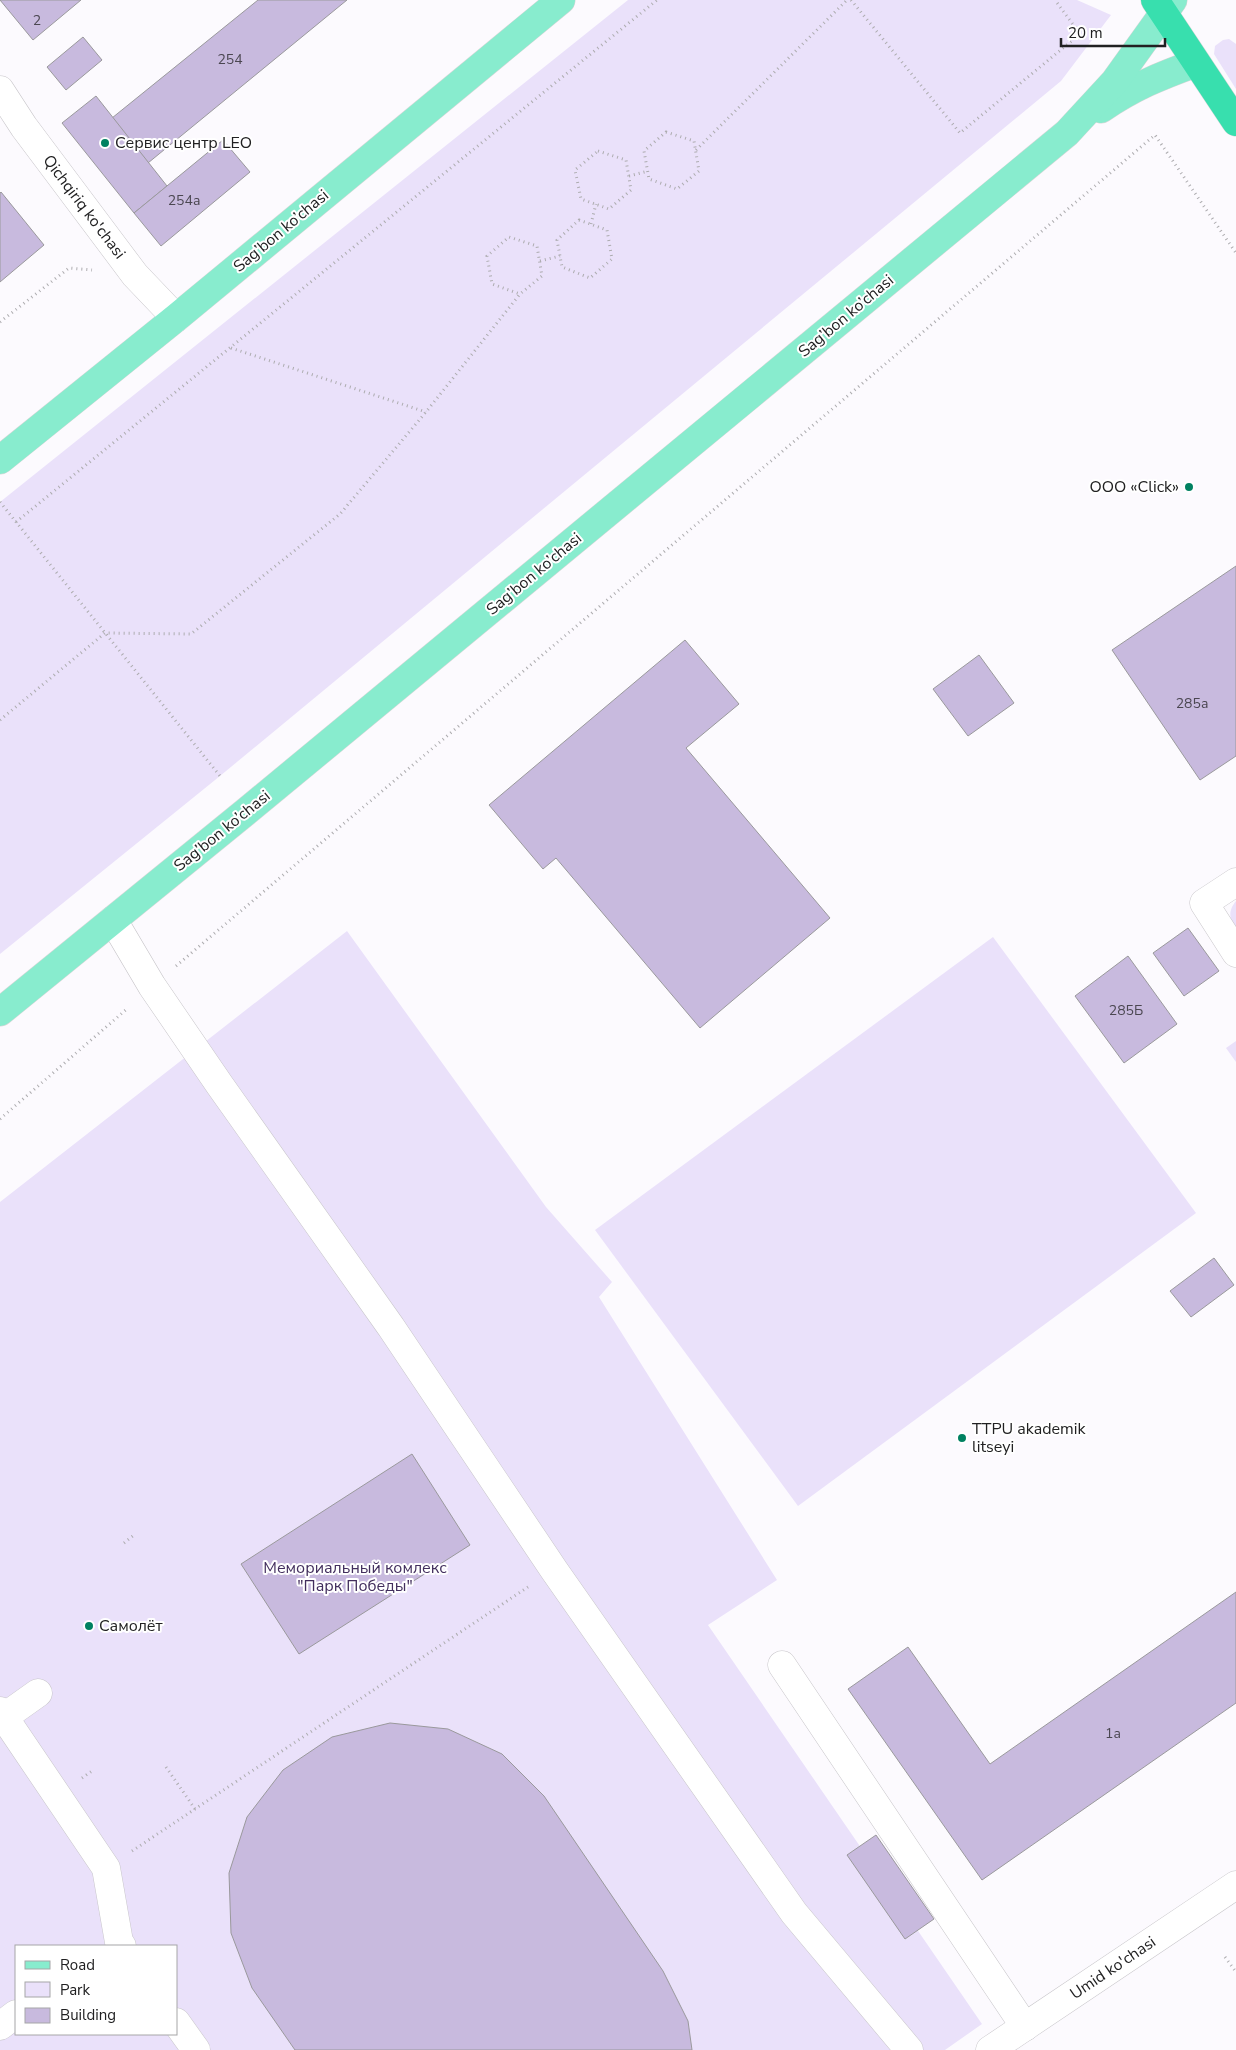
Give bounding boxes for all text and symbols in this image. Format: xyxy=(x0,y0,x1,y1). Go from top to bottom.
house number: 2 xyxy=(33,11,41,30)
scale bar xyxy=(1061,15,1165,47)
text: 20 m xyxy=(1068,23,1103,43)
house number: 254 xyxy=(217,50,243,69)
place label: Сервис центр LEO xyxy=(115,132,252,154)
marker: Сервис центр LEO xyxy=(99,137,111,149)
street label: Qichqiriq ko'chasi xyxy=(38,150,130,264)
street label: Sag’bon ko’chasi xyxy=(229,185,333,277)
house number: 254a xyxy=(168,191,200,210)
street label: Sag’bon ko’chasi xyxy=(794,270,898,362)
place label: OOO «Click» xyxy=(1089,476,1179,498)
marker: OOO «Click» xyxy=(1183,481,1195,493)
street label: Sag’bon ko’chasi xyxy=(482,528,586,620)
house number: 285a xyxy=(1176,694,1208,713)
street label: Sag’bon ko’chasi xyxy=(169,785,275,877)
house number: 285Б xyxy=(1109,1001,1143,1020)
place label: TTPU akademik litseyi xyxy=(972,1418,1086,1458)
marker: TTPU akademik litseyi xyxy=(956,1432,968,1444)
park label: Мемориальный комлекс "Парк Победы" xyxy=(263,1557,447,1597)
place label: Самолёт xyxy=(99,1615,164,1637)
marker: Самолёт xyxy=(83,1620,95,1632)
house number: 1a xyxy=(1105,1724,1121,1743)
street label: Umid ko'chasi xyxy=(1066,1931,1160,2005)
legend xyxy=(15,1945,178,2035)
text: Road xyxy=(60,1955,95,1975)
text: Park xyxy=(60,1980,90,2000)
text: Building xyxy=(60,2005,116,2025)

